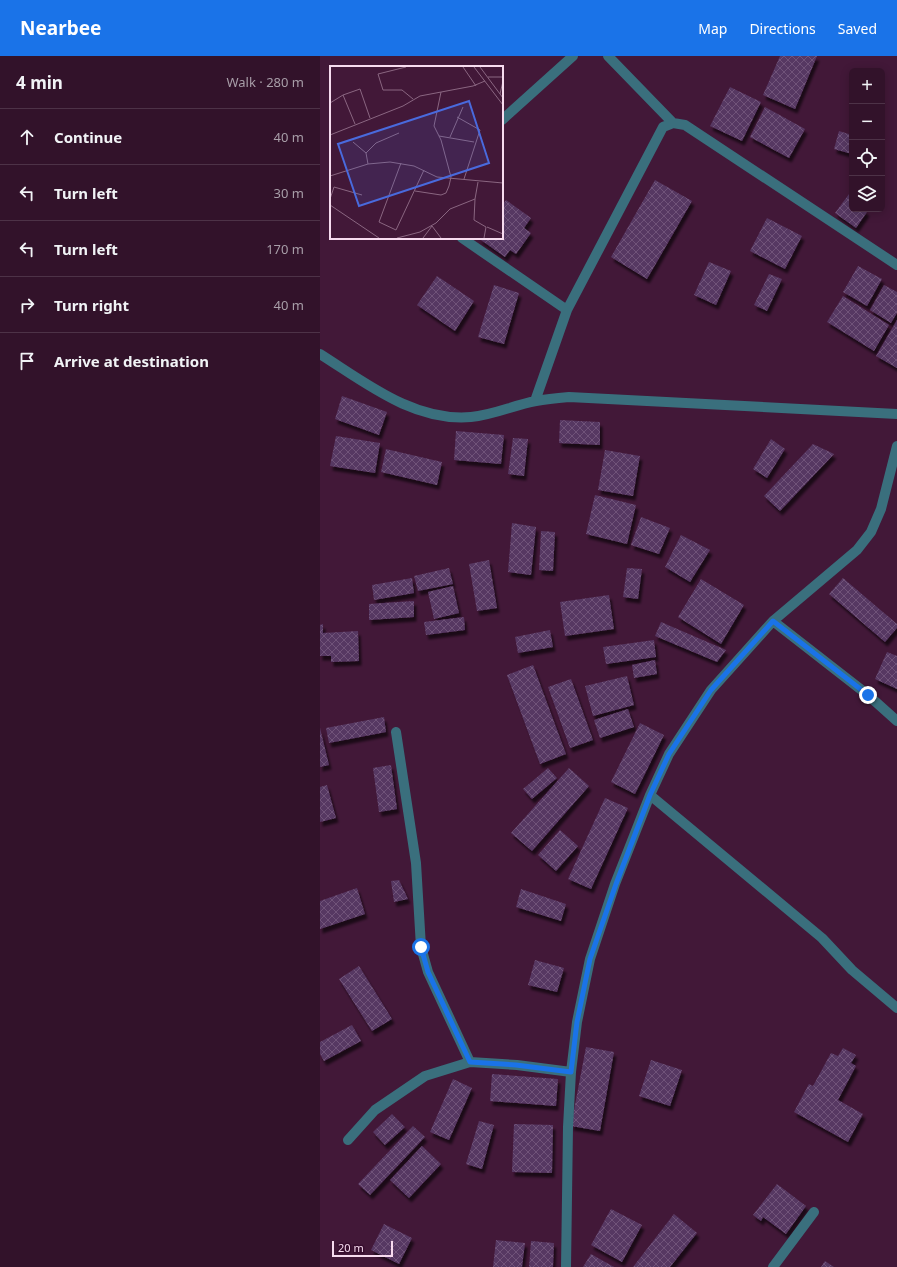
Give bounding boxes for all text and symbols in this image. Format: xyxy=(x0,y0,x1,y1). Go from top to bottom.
text: Nearbee xyxy=(20,15,101,41)
text: Map xyxy=(698,19,727,38)
text: Directions xyxy=(749,19,816,38)
text: Saved xyxy=(838,19,877,38)
inset map xyxy=(330,66,503,239)
map controls xyxy=(849,68,885,212)
button: + xyxy=(849,68,885,104)
text: 4 min xyxy=(16,71,63,94)
text: Walk · 280 m xyxy=(226,73,304,91)
button: − xyxy=(849,104,885,140)
icon: ahead xyxy=(16,126,38,148)
text: Continue xyxy=(54,127,122,147)
text: 40 m xyxy=(274,128,304,146)
button: locate xyxy=(849,140,885,176)
button: layers xyxy=(849,176,885,212)
icon: left xyxy=(16,182,38,204)
text: Turn left xyxy=(54,183,118,203)
text: 30 m xyxy=(274,184,304,202)
icon: left xyxy=(16,238,38,260)
text: Turn left xyxy=(54,239,118,259)
text: 170 m xyxy=(266,240,304,258)
icon: right xyxy=(16,294,38,316)
text: Turn right xyxy=(54,295,129,315)
text: 40 m xyxy=(274,296,304,314)
icon: arrive xyxy=(16,350,38,372)
text: Arrive at destination xyxy=(54,351,209,371)
route end xyxy=(859,686,877,704)
route start xyxy=(412,938,430,956)
scale bar xyxy=(332,1239,393,1258)
text: 20 m xyxy=(338,1240,364,1255)

